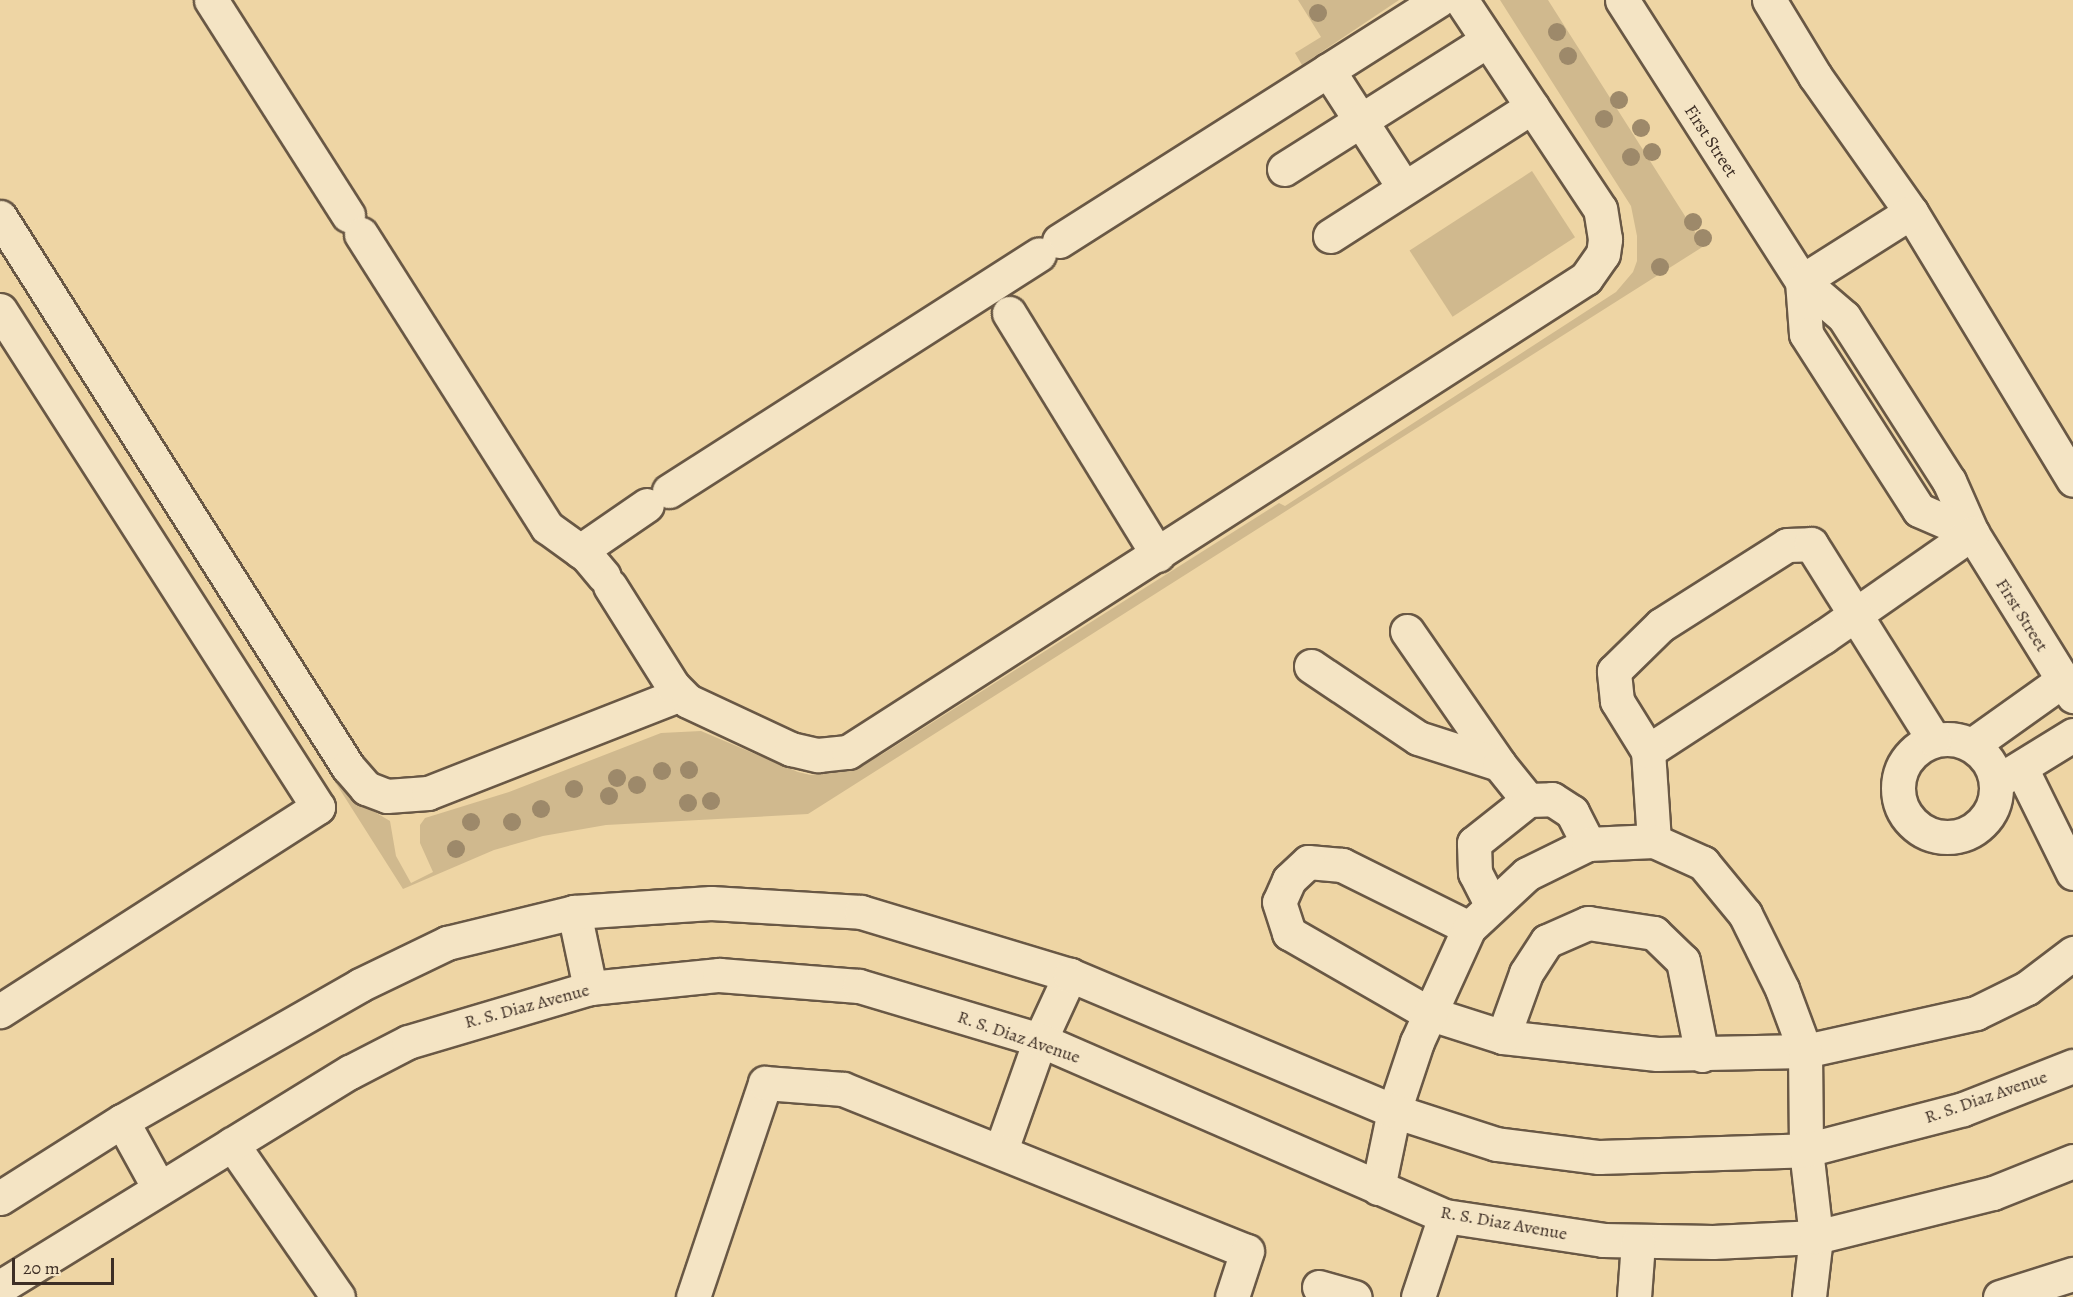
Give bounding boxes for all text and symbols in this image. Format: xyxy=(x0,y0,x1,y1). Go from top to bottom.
street label: First Street xyxy=(1680,101,1742,181)
street label: First Street xyxy=(1991,575,2053,655)
street label: R. S. Diaz Avenue xyxy=(462,979,592,1033)
street label: R. S. Diaz Avenue xyxy=(954,1006,1084,1068)
street label: R. S. Diaz Avenue xyxy=(1921,1066,2051,1128)
street label: R. S. Diaz Avenue xyxy=(1439,1201,1569,1245)
scale bar xyxy=(15,1246,117,1284)
text: 20 m xyxy=(23,1256,60,1280)

